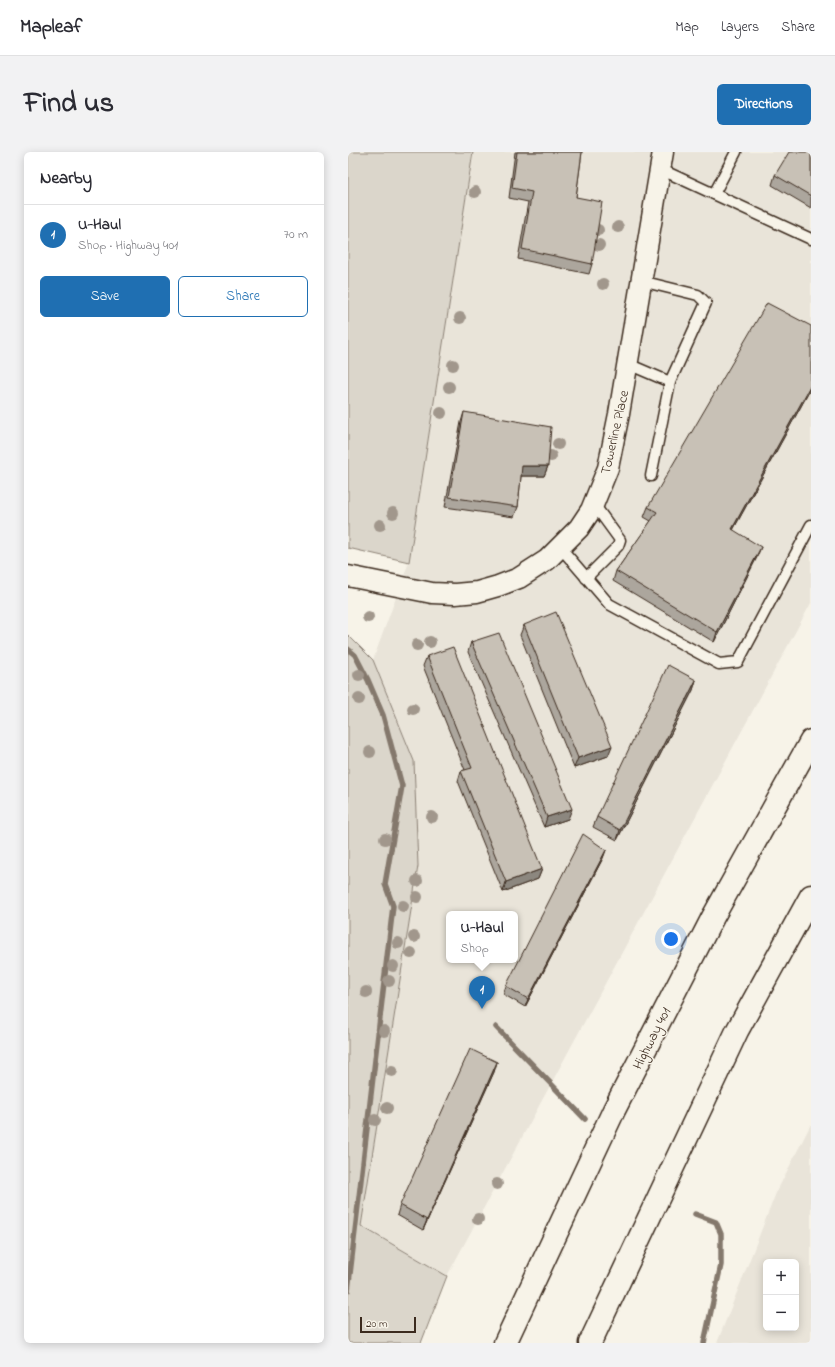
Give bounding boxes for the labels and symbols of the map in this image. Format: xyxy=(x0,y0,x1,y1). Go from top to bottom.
street label: Towerline Place xyxy=(596,387,636,476)
your location xyxy=(661,929,681,949)
pin: 1 xyxy=(469,976,495,1009)
street label: Highway 401 xyxy=(628,1003,678,1074)
scale bar xyxy=(360,1315,416,1334)

